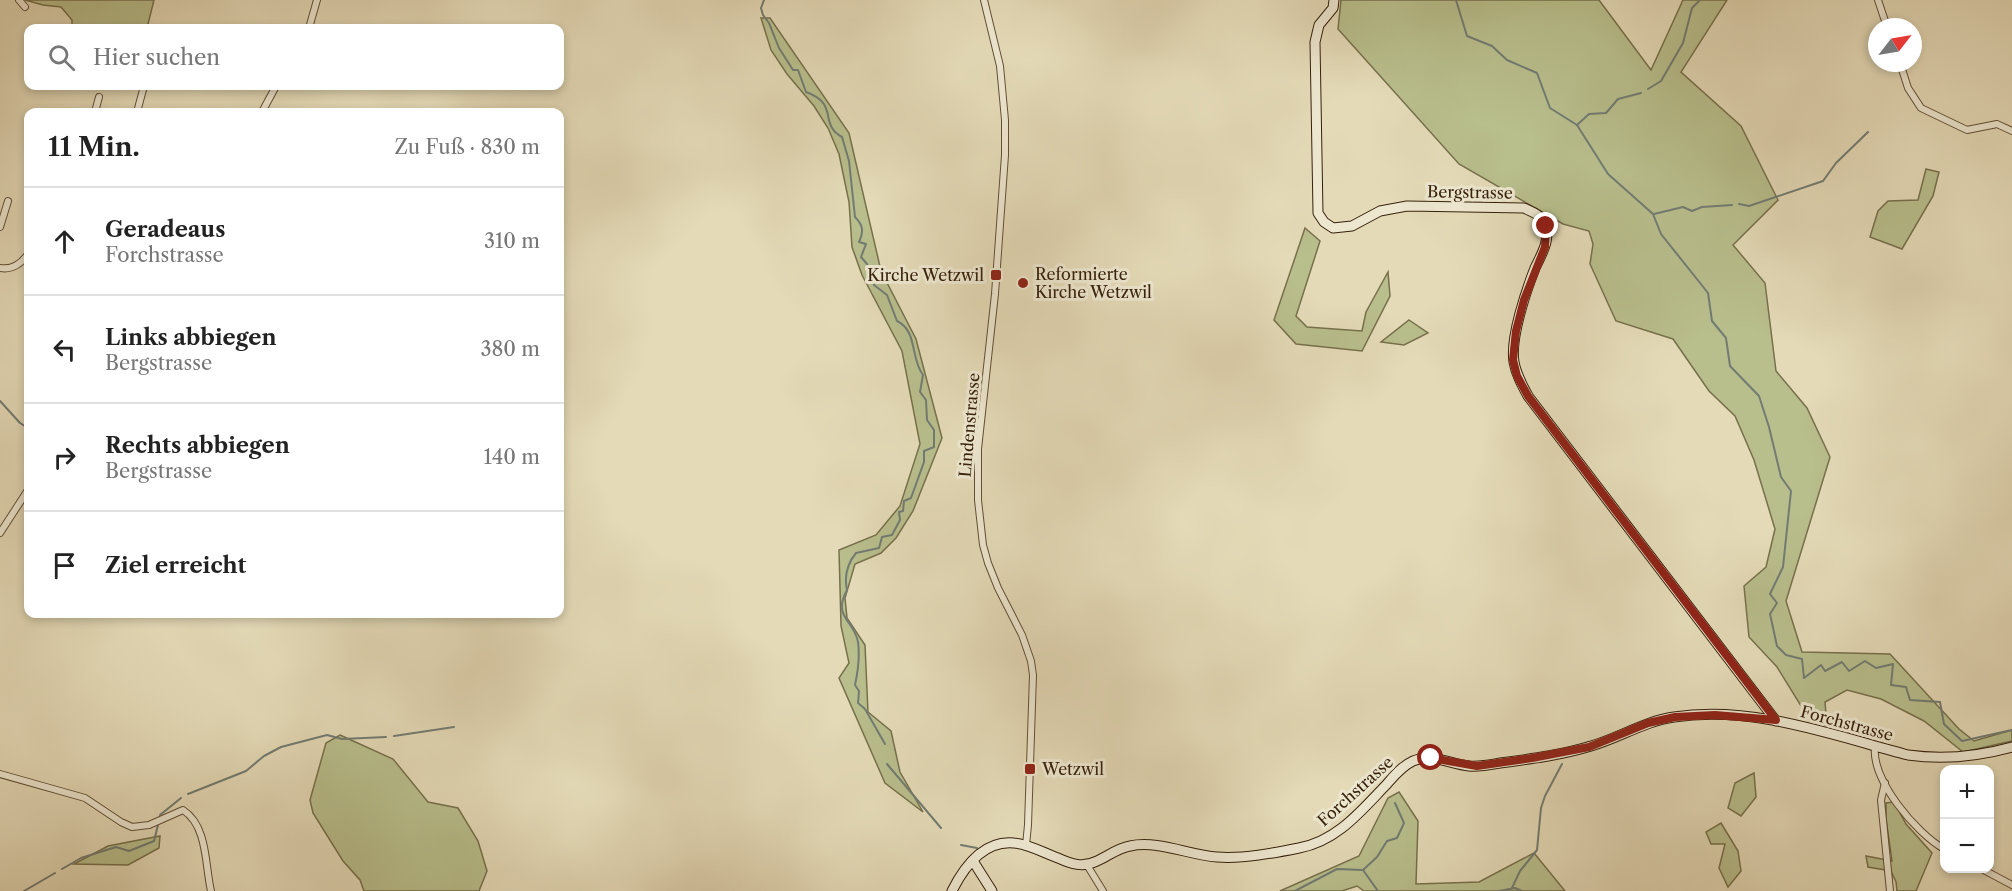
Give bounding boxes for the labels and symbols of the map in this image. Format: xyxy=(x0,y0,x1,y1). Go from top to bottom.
north arrow xyxy=(1868,18,1922,72)
street label: Bergstrasse xyxy=(1427,181,1513,203)
route end xyxy=(1532,212,1558,238)
place label: Reformierte Kirche Wetzwil xyxy=(1035,264,1152,302)
place label: Kirche Wetzwil xyxy=(867,265,984,285)
marker: Kirche Wetzwil xyxy=(989,268,1003,282)
marker: Reformierte Kirche Wetzwil xyxy=(1016,276,1030,290)
street label: Lindenstrasse xyxy=(954,372,984,478)
street label: Forchstrasse xyxy=(1799,701,1896,745)
route start xyxy=(1417,744,1443,770)
street label: Forchstrasse xyxy=(1313,752,1397,830)
place label: Wetzwil xyxy=(1041,759,1104,779)
marker: Wetzwil xyxy=(1023,762,1037,776)

